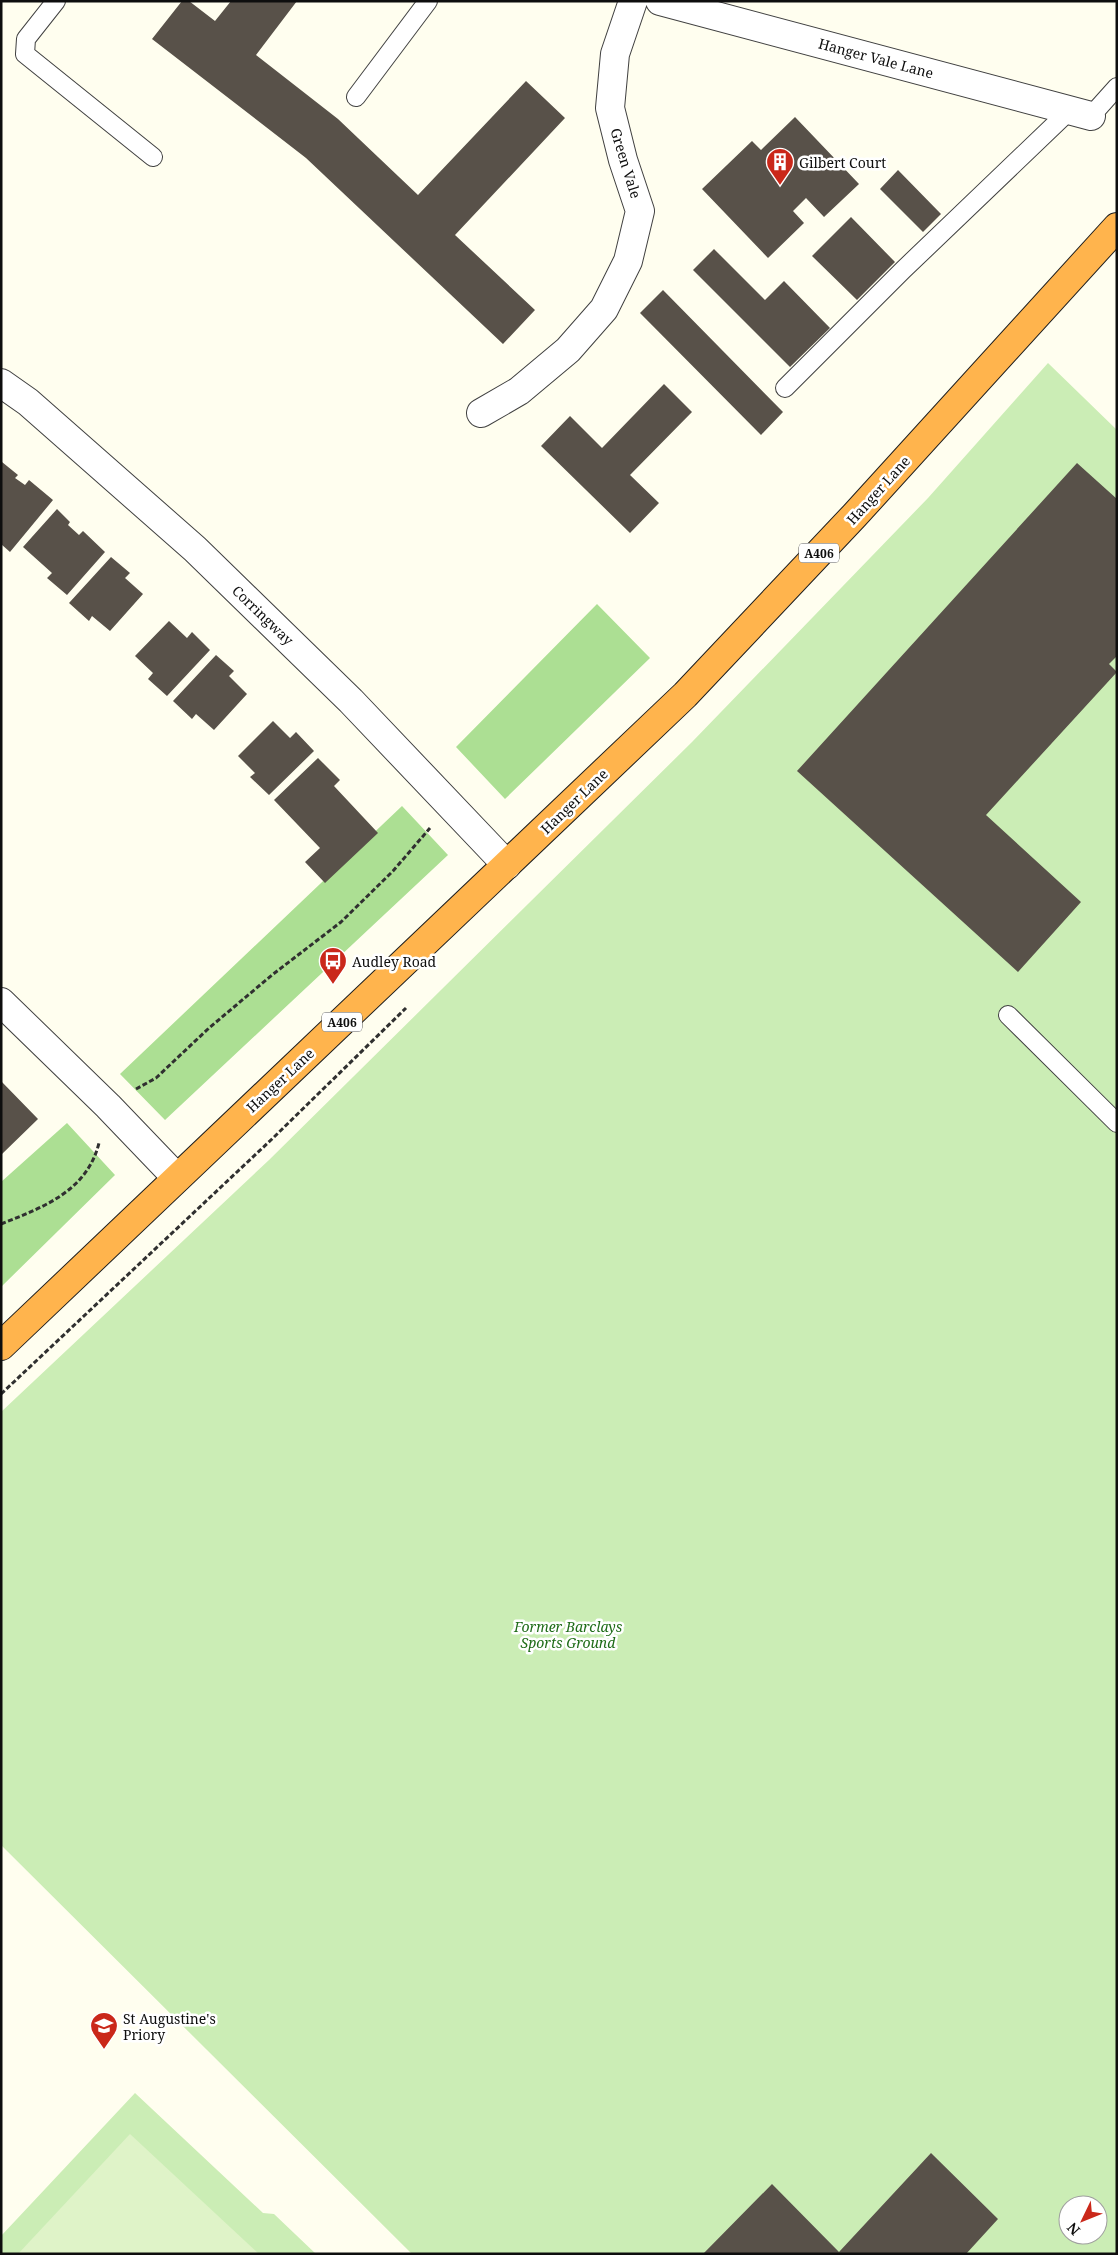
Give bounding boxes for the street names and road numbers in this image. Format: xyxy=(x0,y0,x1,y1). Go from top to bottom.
street label: Hanger Vale Lane xyxy=(816,34,936,82)
street label: Green Vale xyxy=(606,126,646,200)
street label: Hanger Lane xyxy=(842,452,914,528)
road number: A406 xyxy=(799,544,839,562)
street label: Corringway xyxy=(228,581,298,649)
street label: Hanger Lane xyxy=(536,764,612,838)
road number: A406 xyxy=(322,1012,362,1032)
street label: Hanger Lane xyxy=(242,1044,318,1116)

